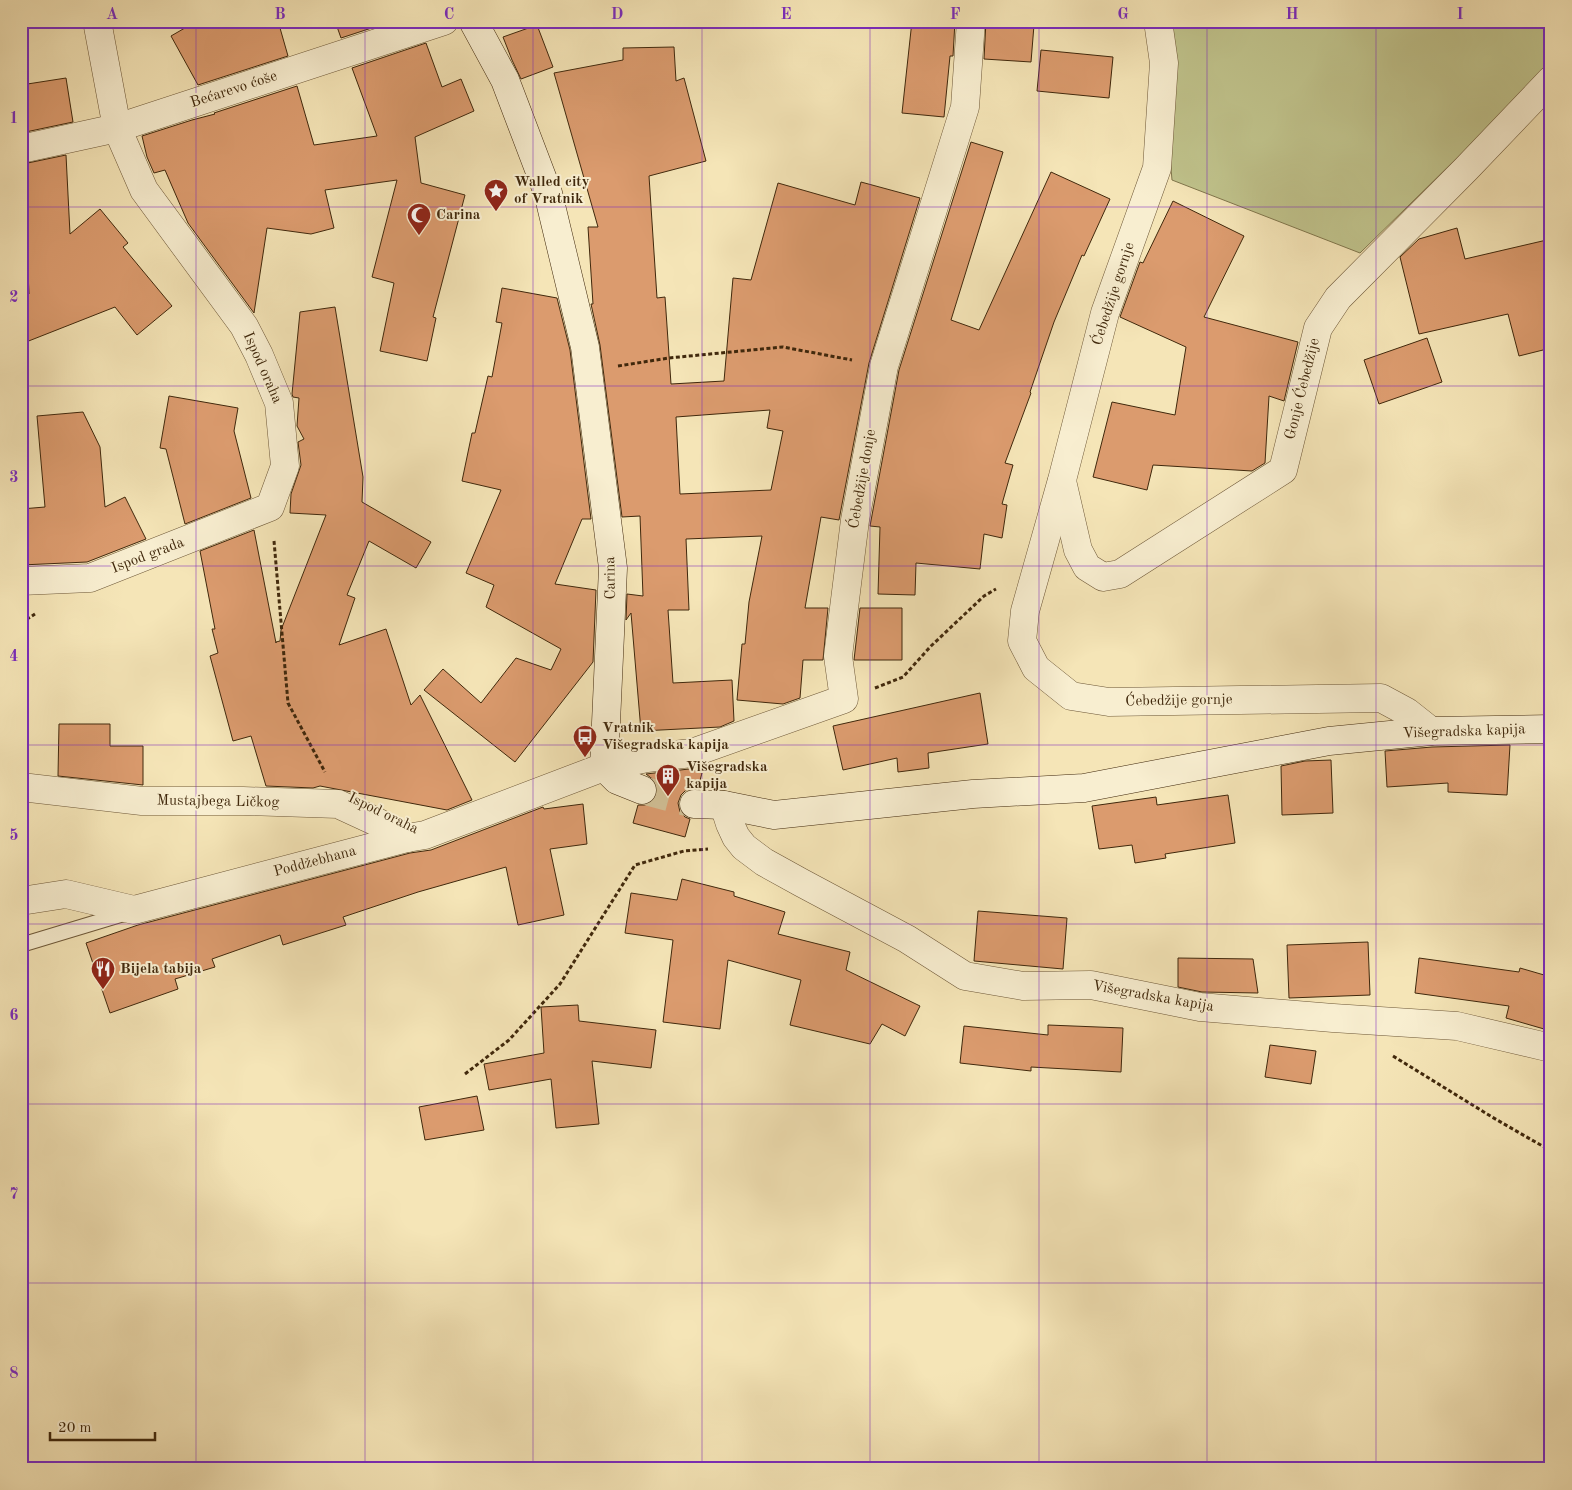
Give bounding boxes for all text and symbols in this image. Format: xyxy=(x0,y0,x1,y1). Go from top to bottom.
text: A xyxy=(106,7,118,23)
text: B xyxy=(274,7,286,23)
text: C xyxy=(444,7,454,23)
text: D xyxy=(611,7,623,23)
text: E xyxy=(780,7,792,23)
text: F xyxy=(950,7,961,23)
text: G xyxy=(1117,7,1129,23)
text: H xyxy=(1285,7,1299,23)
text: I xyxy=(1456,7,1464,23)
street label: Bećarevo ćoše xyxy=(189,69,279,111)
text: 1 xyxy=(9,111,19,127)
place label: Walled city of Vratnik xyxy=(514,175,590,207)
place icon: Walled city of Vratnik xyxy=(483,178,509,212)
mosque icon: Carina xyxy=(406,202,432,236)
place label: Carina xyxy=(436,208,481,223)
street label: Ćebedžije gornje xyxy=(1086,239,1138,347)
text: 2 xyxy=(9,290,19,306)
street label: Ispod oraha xyxy=(240,330,285,406)
street label: Gonje Ćebedžije xyxy=(1279,336,1323,441)
street label: Ćebedžije donje xyxy=(843,427,879,530)
text: 3 xyxy=(9,470,19,486)
street label: Ispod grada xyxy=(110,535,187,577)
street label: Carina xyxy=(603,556,619,600)
text: 4 xyxy=(9,649,19,665)
street label: Ćebedžije gornje xyxy=(1125,689,1233,709)
place label: Vratnik Višegradska kapija xyxy=(602,721,729,753)
street label: Višegradska kapija xyxy=(1402,722,1526,742)
bus stop icon: Vratnik Višegradska kapija xyxy=(572,724,598,758)
place label: Višegradska kapija xyxy=(686,760,768,792)
building icon: Višegradska kapija xyxy=(655,763,681,797)
street label: Ispod oraha xyxy=(345,791,421,838)
street label: Mustajbega Ličkog xyxy=(156,793,280,811)
text: 5 xyxy=(9,828,19,844)
street label: Poddžebhana xyxy=(272,844,358,880)
restaurant icon: Bijela tabija xyxy=(90,956,116,990)
place label: Bijela tabija xyxy=(120,962,202,977)
street label: Višegradska kapija xyxy=(1091,979,1215,1015)
text: 6 xyxy=(9,1008,19,1024)
text: 7 xyxy=(9,1187,19,1203)
text: 8 xyxy=(9,1366,19,1382)
scale bar xyxy=(50,1410,155,1442)
text: 20 m xyxy=(58,1421,92,1436)

